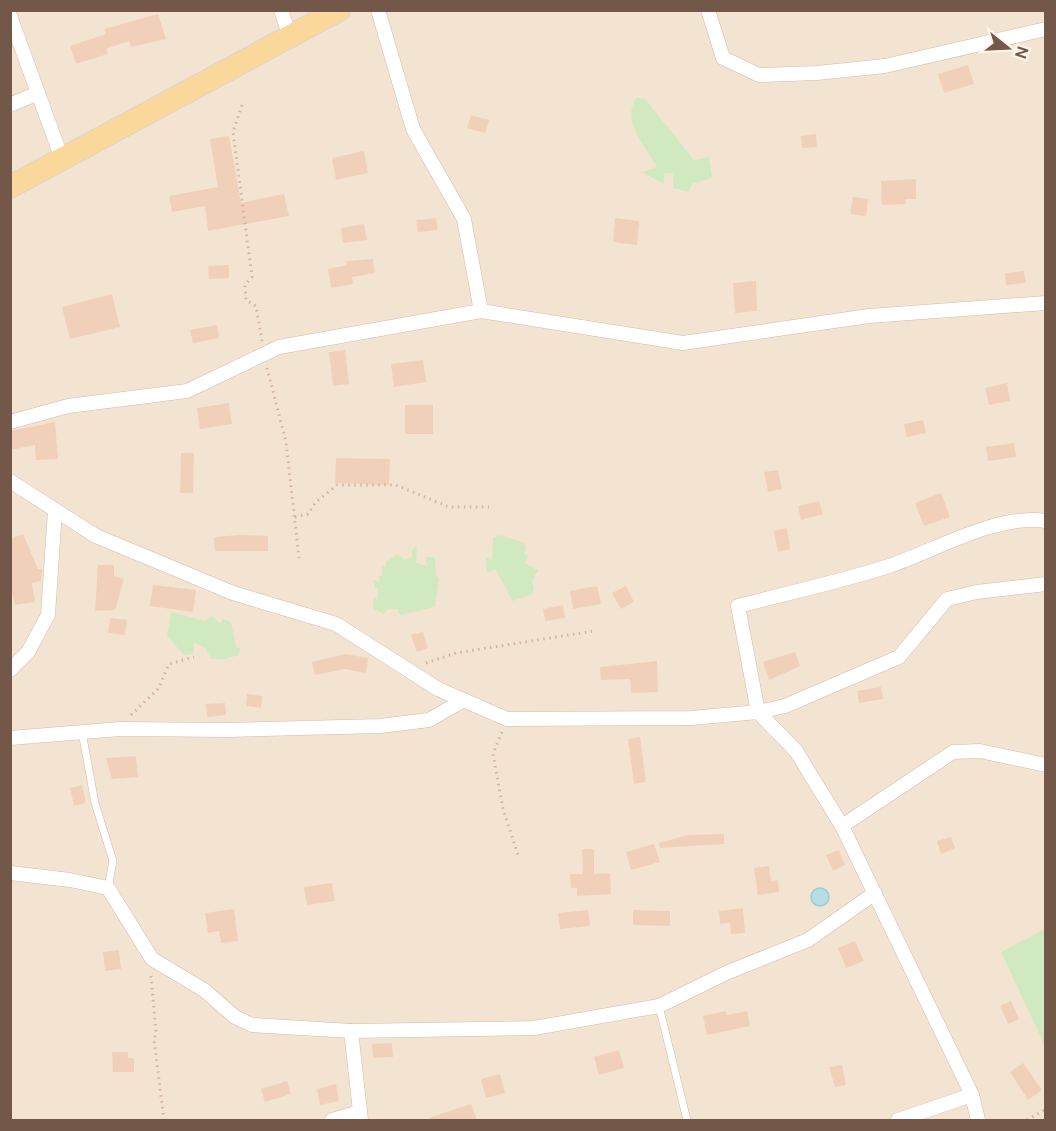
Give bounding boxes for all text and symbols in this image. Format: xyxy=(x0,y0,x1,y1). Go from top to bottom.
north arrow xyxy=(978,18,1038,78)
text: N xyxy=(1010,44,1034,61)

